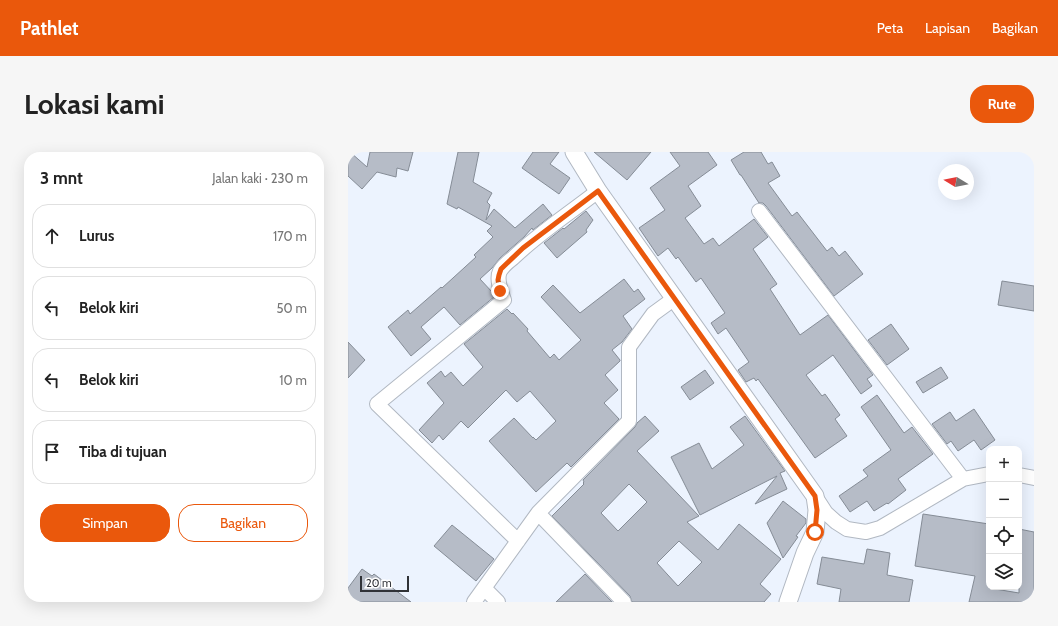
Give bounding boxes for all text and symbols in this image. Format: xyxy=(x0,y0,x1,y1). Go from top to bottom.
text: Pathlet xyxy=(20,17,79,40)
text: Peta xyxy=(877,19,903,37)
text: Lapisan xyxy=(925,19,970,37)
text: Bagikan xyxy=(992,19,1038,37)
button: Rute xyxy=(970,85,1034,123)
text: Lokasi kami xyxy=(24,87,164,121)
north arrow xyxy=(938,164,974,200)
text: 3 mnt xyxy=(40,168,83,188)
text: Jalan kaki · 230 m xyxy=(212,170,308,186)
icon: ahead xyxy=(41,225,63,247)
text: Lurus xyxy=(79,227,114,245)
text: 170 m xyxy=(273,228,307,244)
route end xyxy=(491,282,509,300)
icon: left xyxy=(41,297,63,319)
text: Belok kiri xyxy=(79,299,139,317)
text: 50 m xyxy=(277,300,307,316)
icon: left xyxy=(41,369,63,391)
text: Belok kiri xyxy=(79,371,139,389)
text: 10 m xyxy=(279,372,307,388)
icon: arrive xyxy=(41,441,63,463)
text: Tiba di tujuan xyxy=(79,443,167,461)
map controls xyxy=(986,446,1022,590)
button: + xyxy=(986,446,1022,482)
button: − xyxy=(986,482,1022,518)
button: Simpan xyxy=(40,504,170,542)
button: Bagikan xyxy=(178,504,308,542)
button: locate xyxy=(986,518,1022,554)
route start xyxy=(806,523,824,541)
button: layers xyxy=(986,554,1022,590)
scale bar xyxy=(360,574,409,593)
text: 20 m xyxy=(366,576,392,590)

